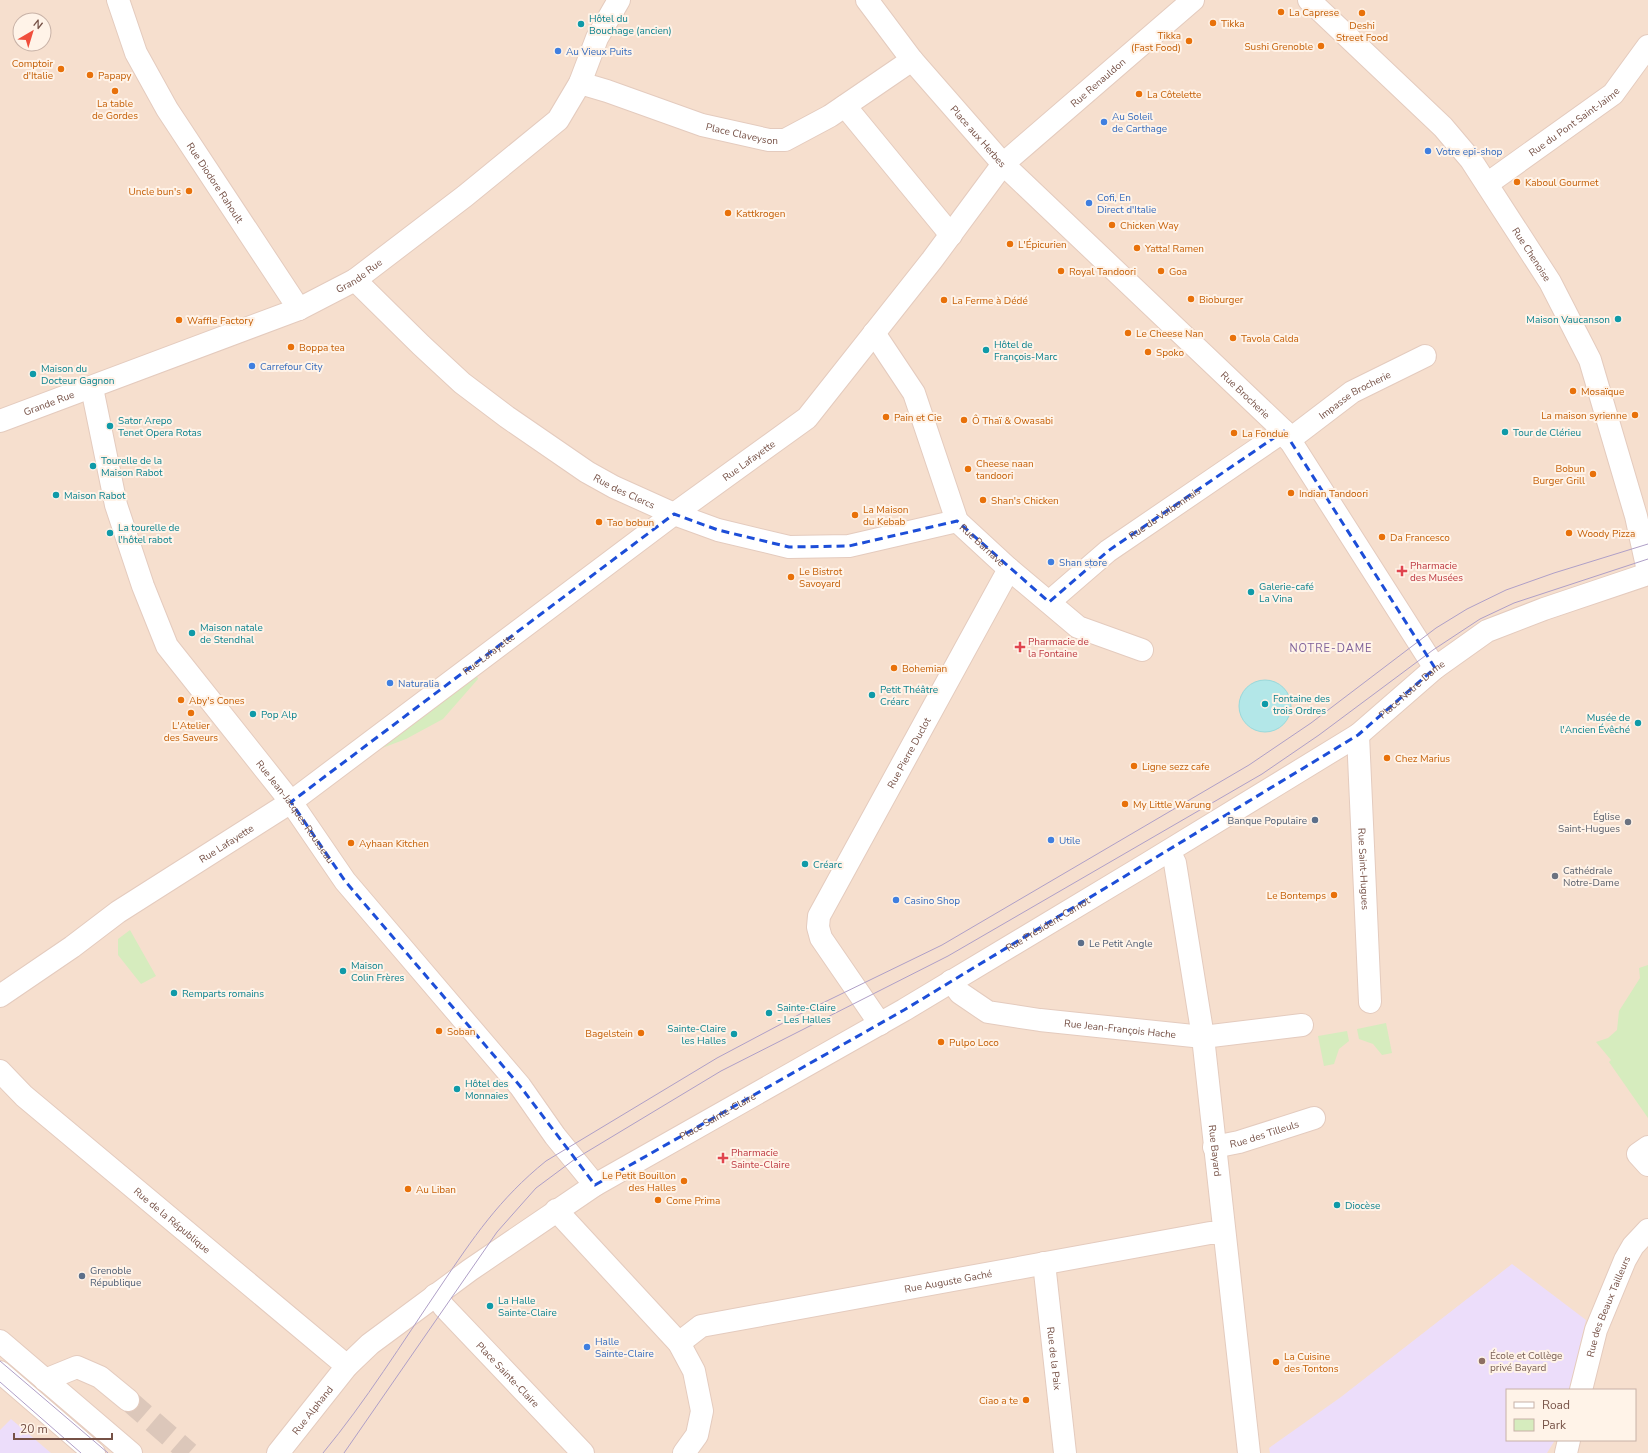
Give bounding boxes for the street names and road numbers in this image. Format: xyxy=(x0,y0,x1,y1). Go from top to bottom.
street label: Rue Renauldon xyxy=(1068,55,1129,111)
street label: Rue du Pont Saint-Jaime xyxy=(1526,85,1623,160)
street label: Place aux Herbes xyxy=(947,103,1009,171)
street label: Place Claveyson xyxy=(704,120,778,148)
street label: Rue Diodore Rahoult xyxy=(183,140,247,226)
street label: Rue Chenoise xyxy=(1508,225,1554,284)
street label: Grande Rue xyxy=(334,256,385,297)
street label: Impasse Brocherie xyxy=(1316,368,1393,423)
street label: Rue Brocherie xyxy=(1217,369,1273,422)
street label: Grande Rue xyxy=(22,388,76,420)
street label: Rue Lafayette xyxy=(720,437,778,485)
street label: Rue des Clercs xyxy=(591,471,657,513)
street label: Rue du Valbonnais xyxy=(1126,484,1204,543)
street label: Rue Barnave xyxy=(956,521,1008,570)
street label: Rue Lafayette xyxy=(460,630,518,679)
street label: Place Notre-Dame xyxy=(1376,657,1448,722)
street label: Rue Pierre Duclot xyxy=(884,715,935,791)
street label: Rue Jean-Jacques Rousseau xyxy=(252,757,337,866)
street label: Rue Lafayette xyxy=(197,822,257,867)
street label: Rue Saint-Hugues xyxy=(1354,828,1372,911)
street label: Rue Président Carnot xyxy=(1003,894,1093,955)
street label: Rue Jean-François Hache xyxy=(1063,1017,1177,1042)
street label: Place Sainte-Claire xyxy=(677,1089,759,1144)
street label: Rue des Tilleuls xyxy=(1229,1117,1301,1152)
street label: Rue Bayard xyxy=(1205,1124,1224,1178)
street label: Rue de la République xyxy=(130,1185,213,1257)
street label: Rue des Beaux Tailleurs xyxy=(1583,1253,1634,1359)
street label: Rue Auguste Gaché xyxy=(903,1267,993,1297)
street label: Rue de la Paix xyxy=(1043,1326,1064,1392)
street label: Place Sainte-Claire xyxy=(473,1339,542,1411)
street label: Rue Alphand xyxy=(289,1383,337,1438)

